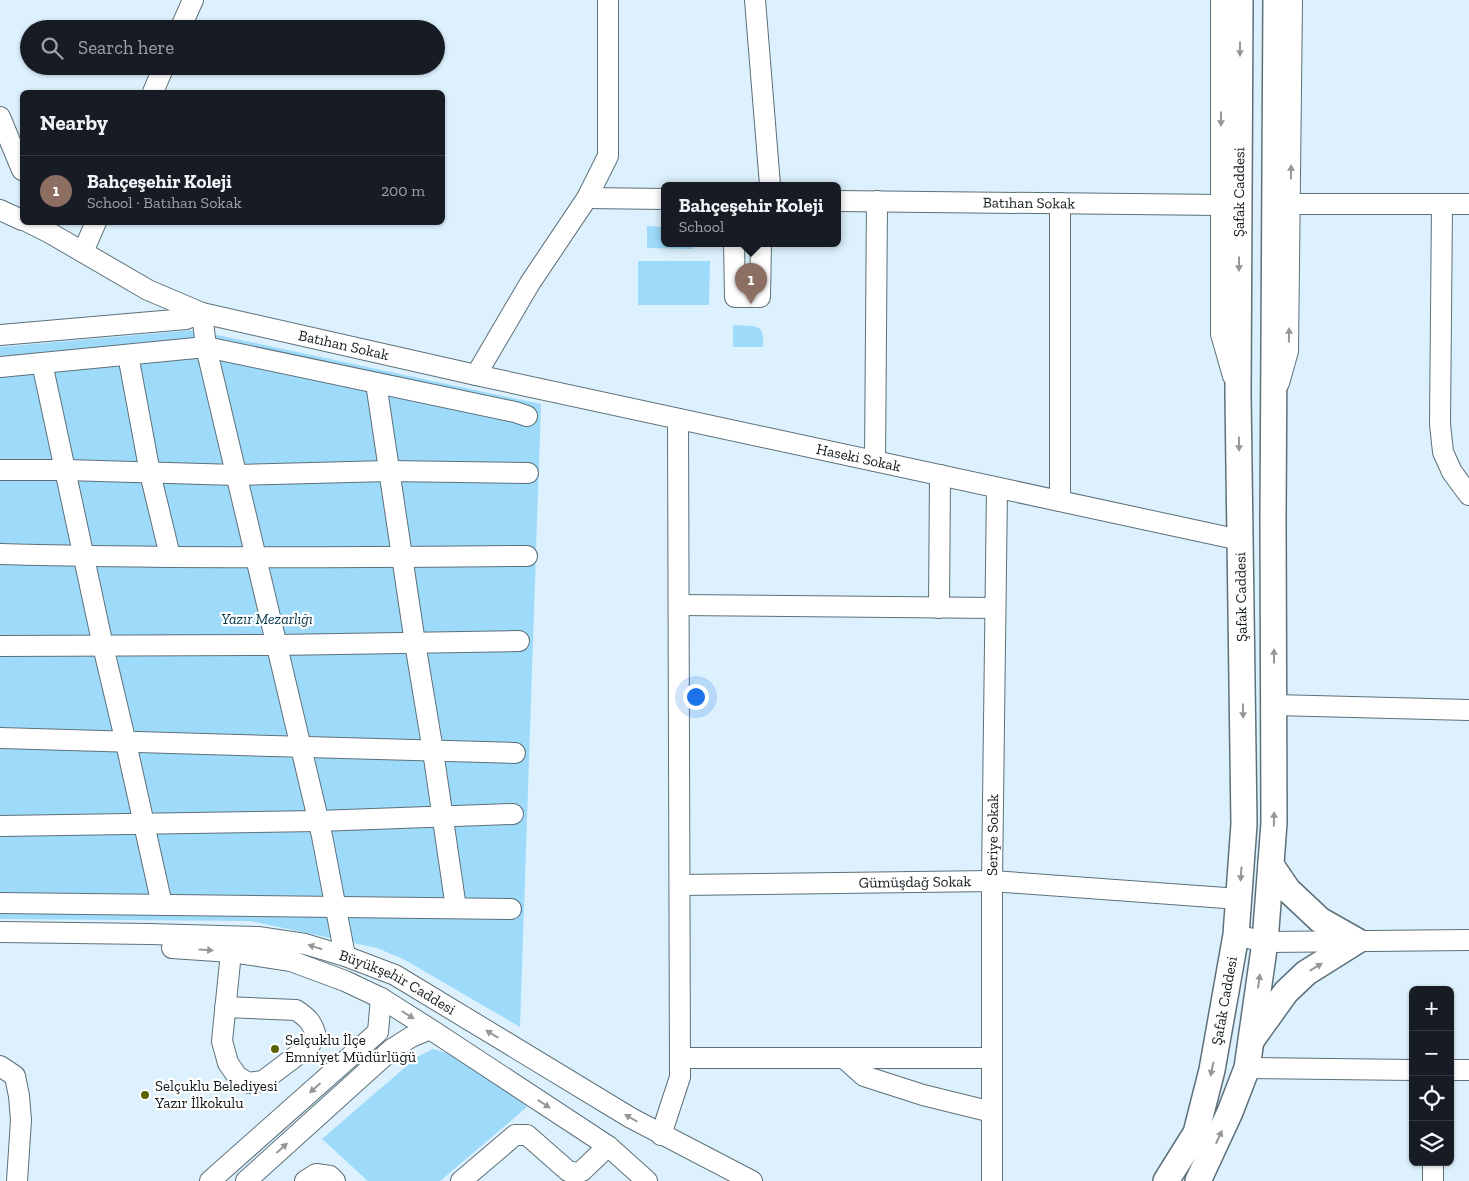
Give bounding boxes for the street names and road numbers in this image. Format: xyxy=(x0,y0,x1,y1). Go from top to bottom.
street label: Şafak Caddesi xyxy=(1230,147,1248,237)
street label: Batıhan Sokak xyxy=(983,194,1075,212)
street label: Batıhan Sokak xyxy=(297,326,391,364)
street label: Haseki Sokak xyxy=(815,440,903,476)
street label: Şafak Caddesi xyxy=(1231,552,1251,642)
street label: Seriye Sokak xyxy=(983,794,1002,876)
street label: Gümüşdağ Sokak xyxy=(859,872,972,892)
street label: Büyükşehir Caddesi xyxy=(337,946,459,1019)
street label: Şafak Caddesi xyxy=(1208,955,1241,1046)

